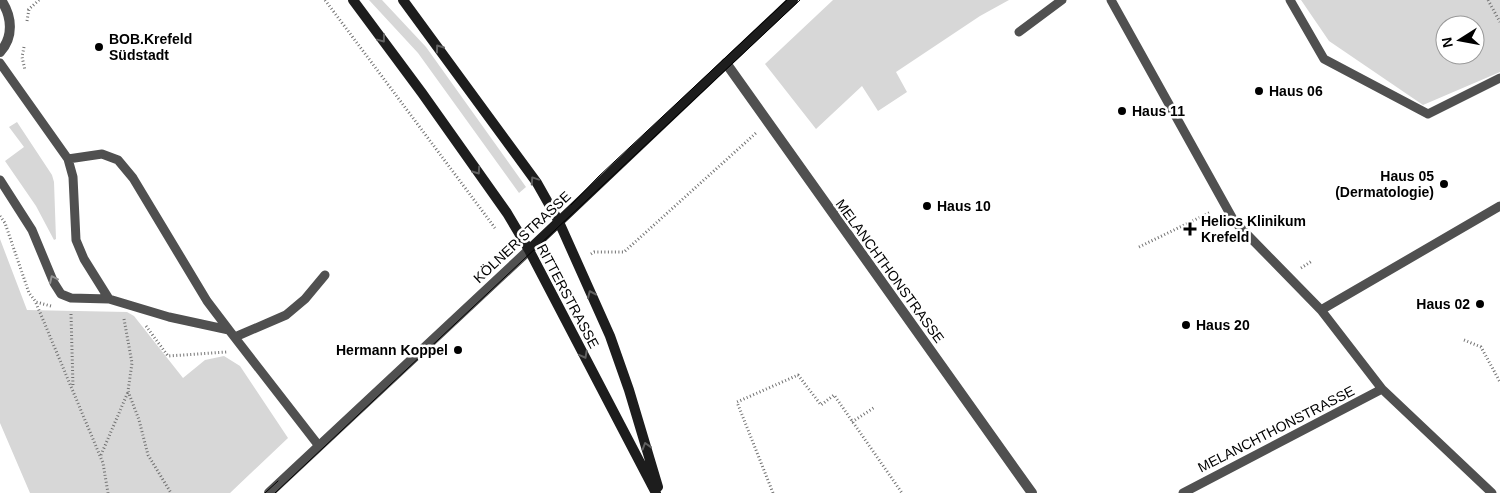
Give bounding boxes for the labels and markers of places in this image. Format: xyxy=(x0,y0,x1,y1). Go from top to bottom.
place label: BOB.Krefeld Südstadt xyxy=(109,31,192,63)
marker: BOB.Krefeld Südstadt xyxy=(93,41,105,53)
place label: Haus 06 xyxy=(1269,83,1323,99)
marker: Haus 06 xyxy=(1253,85,1265,97)
place label: Haus 11 xyxy=(1132,103,1185,119)
marker: Haus 11 xyxy=(1116,105,1128,117)
place label: Haus 05 (Dermatologie) xyxy=(1335,168,1434,200)
marker: Haus 05 (Dermatologie) xyxy=(1438,178,1450,190)
place label: Haus 10 xyxy=(937,198,991,214)
marker: Haus 10 xyxy=(921,200,933,212)
place label: Helios Klinikum Krefeld xyxy=(1201,213,1306,245)
marker: Helios Klinikum Krefeld xyxy=(1183,222,1197,236)
place label: Haus 02 xyxy=(1416,296,1470,312)
marker: Haus 02 xyxy=(1474,298,1486,310)
place label: Haus 20 xyxy=(1196,317,1250,333)
marker: Haus 20 xyxy=(1180,319,1192,331)
place label: Hermann Koppel xyxy=(336,342,448,358)
marker: Hermann Koppel xyxy=(452,344,464,356)

